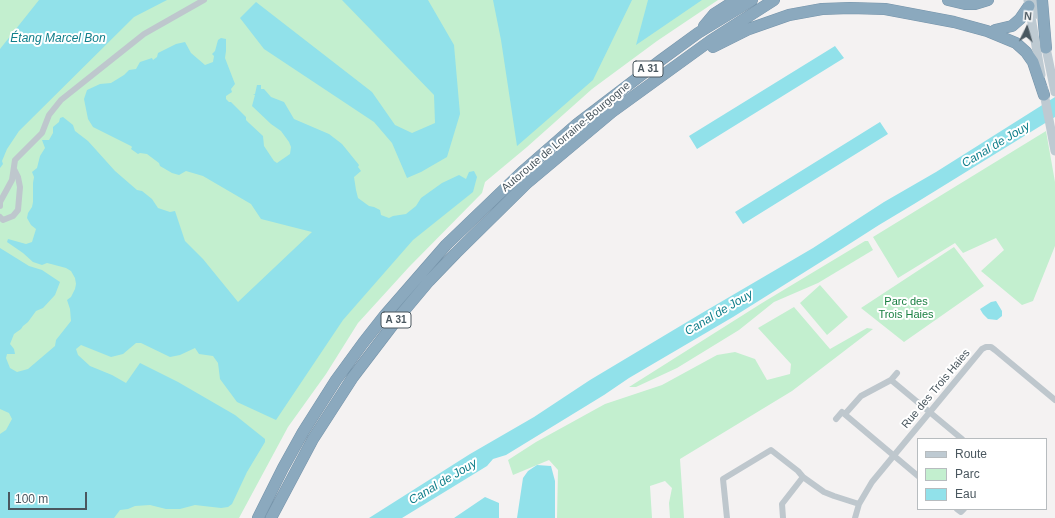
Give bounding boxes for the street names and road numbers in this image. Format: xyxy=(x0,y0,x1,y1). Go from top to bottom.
road number: A 31 xyxy=(633,61,663,77)
street label: Autoroute de Lorraine-Bourgogne xyxy=(499,79,633,195)
road number: A 31 xyxy=(381,312,411,328)
street label: Rue des Trois Haies xyxy=(899,347,973,431)

